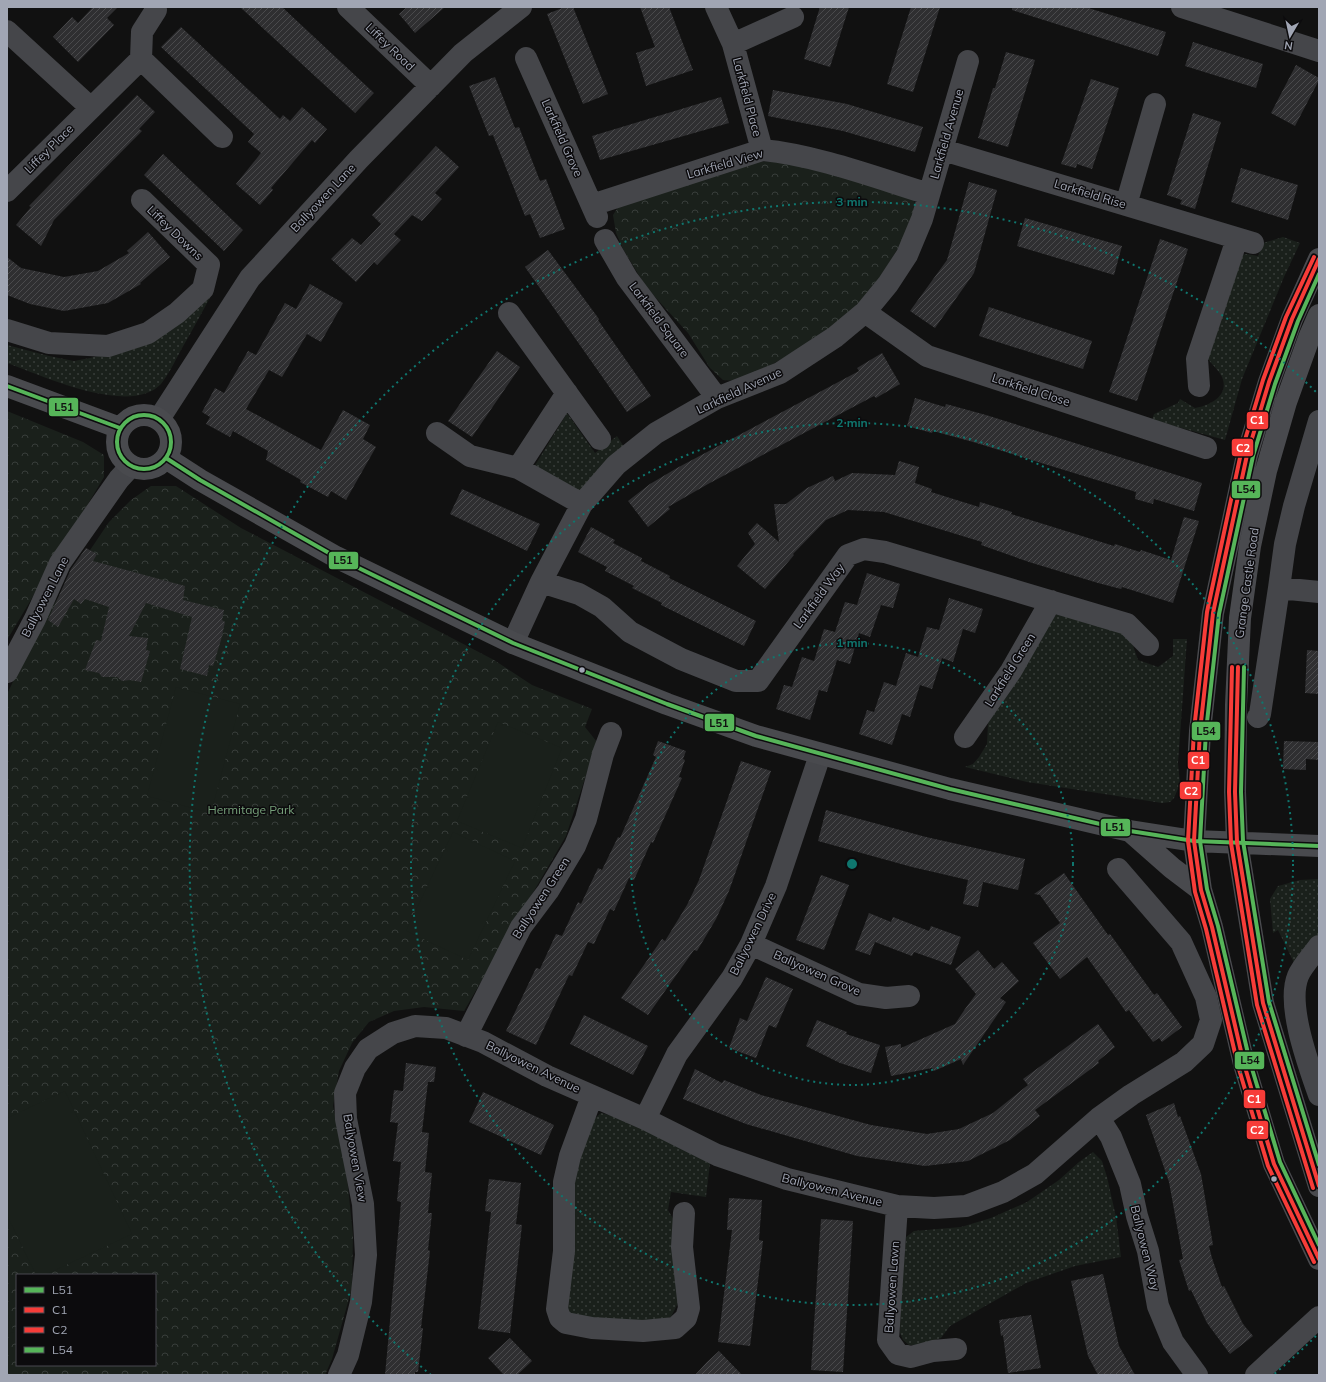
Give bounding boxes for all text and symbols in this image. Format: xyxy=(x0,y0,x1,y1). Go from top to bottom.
north arrow xyxy=(1270,16,1310,56)
street label: Liffey Road xyxy=(363,20,418,74)
text: N xyxy=(1283,38,1294,53)
street label: Larkfield Place xyxy=(730,56,765,138)
street label: Larkfield Avenue xyxy=(927,87,967,180)
street label: Larkfield Grove xyxy=(539,97,586,179)
street label: Liffey Place xyxy=(21,121,76,176)
street label: Larkfield View xyxy=(685,145,765,182)
street label: Ballyowen Lane xyxy=(287,160,358,235)
street label: Larkfield Rise xyxy=(1052,175,1128,212)
text: 3 min xyxy=(836,194,868,209)
street label: Liffey Downs xyxy=(144,202,207,263)
street label: Larkfield Square xyxy=(626,279,693,360)
street label: Larkfield Avenue xyxy=(694,364,784,417)
street label: Larkfield Close xyxy=(990,370,1072,409)
line badge: L51 xyxy=(48,397,79,417)
text: L51 xyxy=(54,400,74,414)
line badge: C1 xyxy=(1246,411,1269,430)
text: C1 xyxy=(1250,413,1264,427)
text: 2 min xyxy=(836,415,868,430)
line badge: C2 xyxy=(1231,438,1254,457)
text: C2 xyxy=(1236,441,1250,455)
line badge: L54 xyxy=(1231,480,1261,499)
text: L54 xyxy=(1236,482,1256,496)
street label: Grange Castle Road xyxy=(1231,527,1262,639)
line badge: L51 xyxy=(328,551,359,570)
text: L51 xyxy=(333,553,353,567)
street label: Ballyowen Lane xyxy=(18,554,71,640)
street label: Larkfield Way xyxy=(790,560,848,631)
street label: Larkfield Green xyxy=(981,630,1038,709)
text: 1 min xyxy=(836,635,868,650)
unlabelled marker xyxy=(577,665,587,675)
line badge: L51 xyxy=(704,713,735,732)
text: L51 xyxy=(709,716,729,730)
line badge: L54 xyxy=(1191,721,1221,741)
text: L54 xyxy=(1196,724,1216,738)
line badge: C1 xyxy=(1187,751,1210,770)
text: C1 xyxy=(1191,753,1205,767)
line badge: C2 xyxy=(1179,781,1202,800)
text: C2 xyxy=(1184,784,1198,798)
park label: Hermitage Park xyxy=(207,802,295,817)
line badge: L51 xyxy=(1100,818,1131,837)
text: L51 xyxy=(1105,820,1125,834)
street label: Ballyowen Green xyxy=(509,854,573,941)
centre of rings xyxy=(845,857,859,871)
street label: Ballyowen Drive xyxy=(726,890,779,978)
street label: Ballyowen Grove xyxy=(771,947,863,998)
street label: Ballyowen Avenue xyxy=(484,1037,583,1096)
line badge: L54 xyxy=(1234,1051,1265,1070)
text: L54 xyxy=(1240,1053,1260,1067)
line badge: C1 xyxy=(1243,1089,1266,1109)
text: C1 xyxy=(1247,1092,1261,1106)
street label: Ballyowen View xyxy=(340,1113,371,1204)
line badge: C2 xyxy=(1246,1120,1269,1140)
text: C2 xyxy=(1250,1123,1264,1137)
street label: Ballyowen Avenue xyxy=(780,1170,884,1209)
unlabelled marker xyxy=(1269,1174,1279,1184)
street label: Ballyowen Way xyxy=(1128,1204,1163,1293)
street label: Ballyowen Lawn xyxy=(881,1240,902,1334)
legend xyxy=(16,1274,156,1366)
text: L51 xyxy=(52,1282,73,1297)
text: C1 xyxy=(52,1302,67,1317)
text: C2 xyxy=(52,1322,67,1337)
text: L54 xyxy=(52,1342,73,1357)

